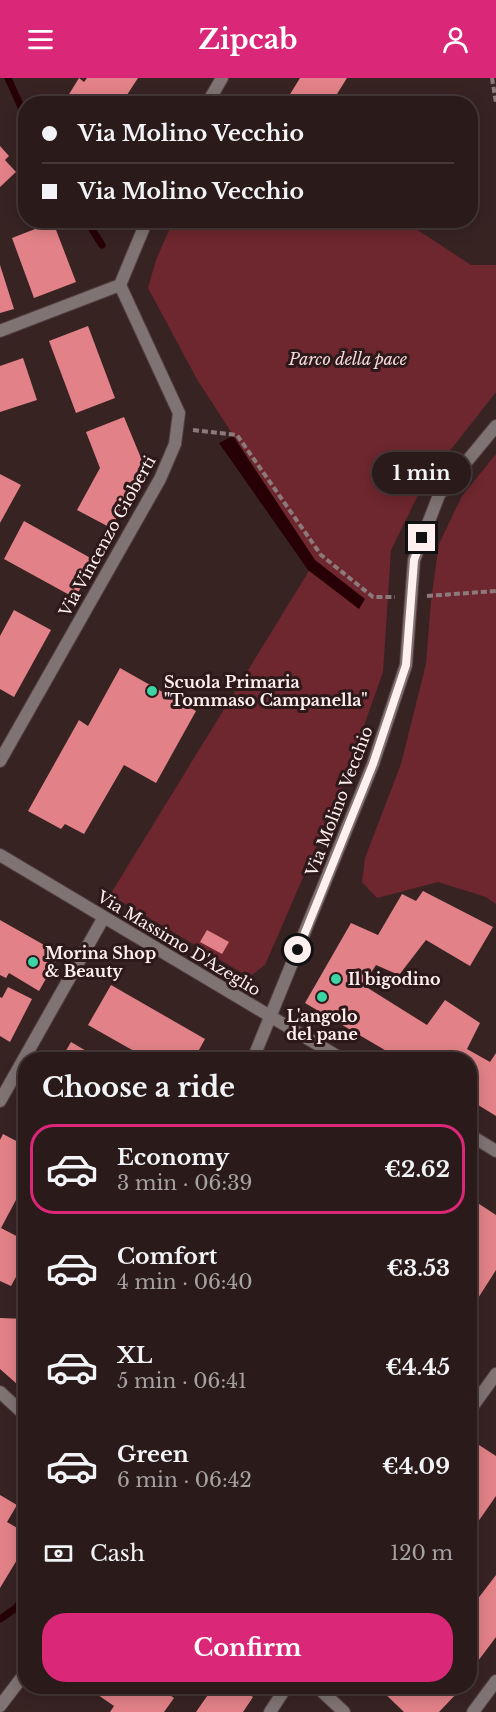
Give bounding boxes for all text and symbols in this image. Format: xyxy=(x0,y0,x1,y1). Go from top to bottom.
icon: menu xyxy=(24,23,57,56)
text: Zipcab xyxy=(198,23,298,56)
icon: person xyxy=(439,23,472,56)
text: Via Molino Vecchio xyxy=(78,120,304,147)
text: Via Molino Vecchio xyxy=(78,178,304,205)
park label: Parco della pace xyxy=(288,349,408,369)
callout: 1 min xyxy=(372,451,472,493)
street label: Via Vincenzo Gioberti xyxy=(54,452,160,621)
text: 1 min xyxy=(393,461,450,485)
route end xyxy=(408,524,435,551)
place label: Scuola Primaria "Tommaso Campanella" xyxy=(164,672,367,710)
marker: Scuola Primaria "Tommaso Campanella" xyxy=(145,684,159,698)
street label: Via Molino Vecchio xyxy=(301,723,377,880)
street label: Via Massimo D'Azeglio xyxy=(93,886,264,1000)
route start xyxy=(284,936,311,963)
place label: Morina Shop & Beauty xyxy=(45,943,156,981)
marker: Morina Shop & Beauty xyxy=(26,955,40,969)
place label: Il bigodino xyxy=(348,969,441,989)
marker: Il bigodino xyxy=(329,972,343,986)
marker: L'angolo del pane xyxy=(315,990,329,1004)
place label: L'angolo del pane xyxy=(286,1006,358,1044)
text: Choose a ride xyxy=(42,1071,235,1104)
icon: car xyxy=(45,1142,99,1196)
text: Economy xyxy=(117,1144,229,1171)
text: €2.62 xyxy=(384,1156,450,1183)
text: 3 min · 06:39 xyxy=(117,1171,252,1195)
icon: car xyxy=(45,1241,99,1295)
text: Comfort xyxy=(117,1243,217,1270)
text: €3.53 xyxy=(386,1255,450,1282)
text: 4 min · 06:40 xyxy=(117,1270,253,1294)
icon: car xyxy=(45,1340,99,1394)
text: XL xyxy=(117,1342,152,1369)
text: €4.45 xyxy=(385,1354,450,1381)
text: 5 min · 06:41 xyxy=(117,1369,247,1393)
icon: car xyxy=(45,1439,99,1493)
text: Green xyxy=(117,1441,189,1468)
text: €4.09 xyxy=(382,1453,450,1480)
text: 6 min · 06:42 xyxy=(117,1468,252,1492)
icon: cash xyxy=(42,1537,75,1570)
text: Cash xyxy=(90,1540,145,1567)
text: 120 m xyxy=(390,1541,453,1565)
button: Confirm xyxy=(42,1613,453,1682)

